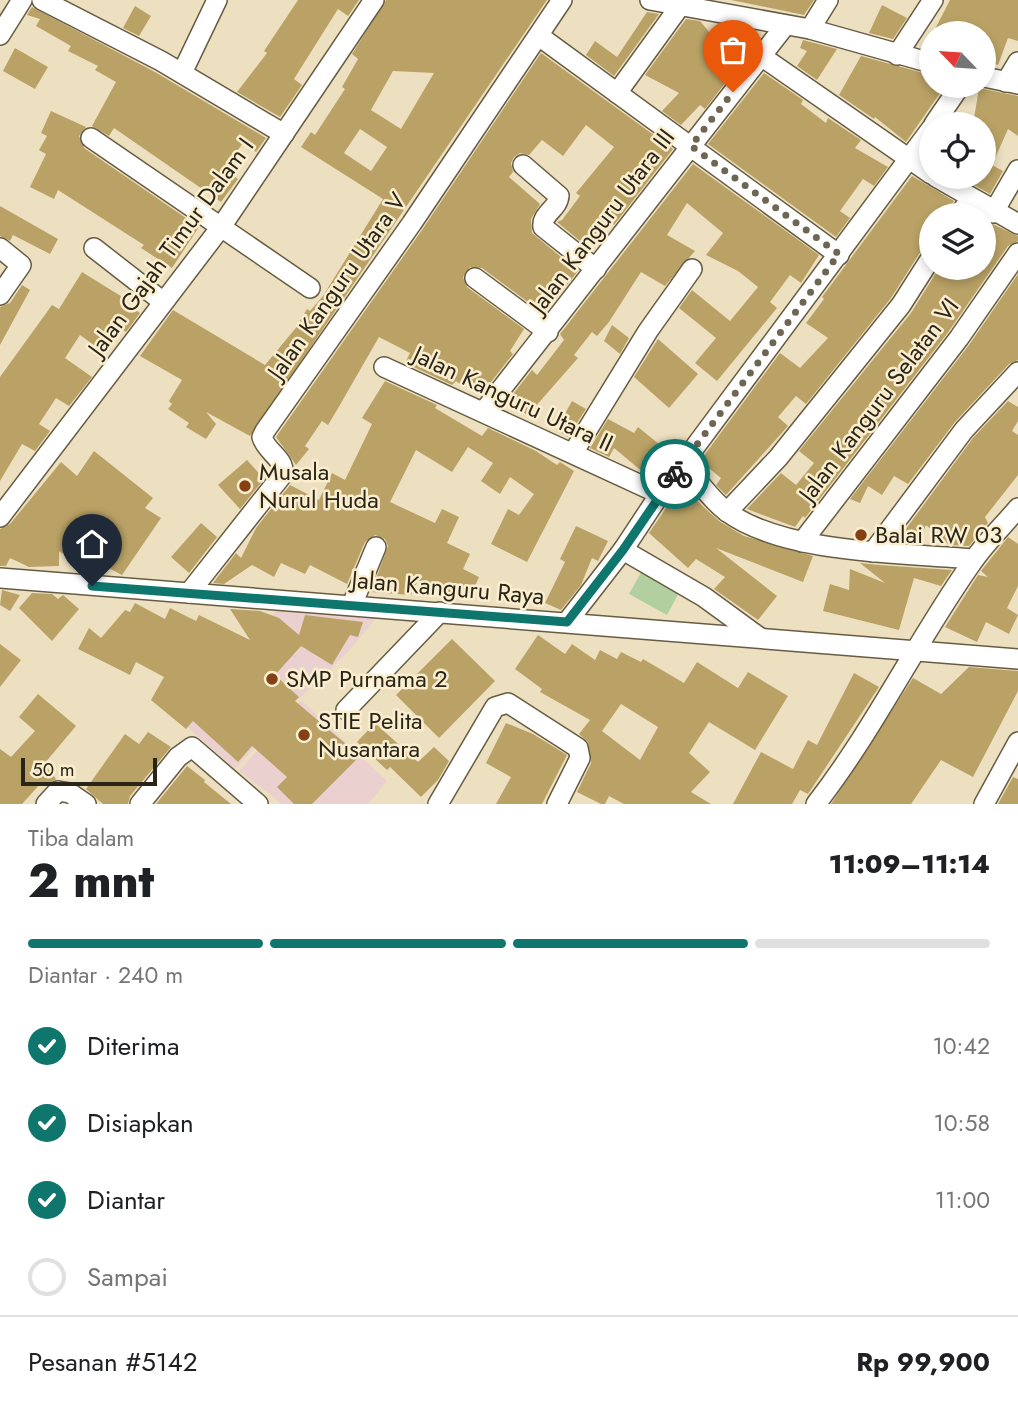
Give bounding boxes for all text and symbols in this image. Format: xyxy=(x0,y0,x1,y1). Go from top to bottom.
pin xyxy=(703,20,763,92)
north arrow xyxy=(919,21,996,98)
map controls xyxy=(919,21,996,280)
icon: bag xyxy=(714,31,752,69)
button: locate xyxy=(919,112,996,189)
street label: Jalan Kanguru Utara III xyxy=(519,121,683,323)
street label: Jalan Gajah Timur Dalam I xyxy=(78,130,262,366)
street label: Jalan Kanguru Utara V xyxy=(257,185,414,389)
button: layers xyxy=(919,203,996,280)
street label: Jalan Kanguru Selatan VI xyxy=(788,290,967,511)
street label: Jalan Kanguru Utara II xyxy=(405,336,619,460)
courier xyxy=(640,439,710,509)
place label: Musala Nurul Huda xyxy=(259,454,379,517)
icon: bike xyxy=(656,455,694,493)
marker: Musala Nurul Huda xyxy=(237,478,253,494)
pin xyxy=(62,514,122,586)
place label: Balai RW 03 xyxy=(875,517,1002,552)
icon: home xyxy=(73,525,111,563)
marker: Balai RW 03 xyxy=(853,527,869,543)
street label: Jalan Kanguru Raya xyxy=(347,561,546,613)
place label: SMP Purnama 2 xyxy=(286,661,448,696)
marker: SMP Purnama 2 xyxy=(264,671,280,687)
place label: STIE Pelita Nusantara xyxy=(318,703,422,766)
marker: STIE Pelita Nusantara xyxy=(296,727,312,743)
scale bar xyxy=(21,755,158,787)
text: 50 m xyxy=(32,756,75,783)
text: Tiba dalam xyxy=(28,821,134,855)
text: 11:09–11:14 xyxy=(829,845,990,883)
text: 2 mnt xyxy=(28,848,154,914)
text: Diantar · 240 m xyxy=(28,958,183,992)
icon: check xyxy=(28,1027,66,1065)
text: Diterima xyxy=(87,1027,180,1065)
text: 10:42 xyxy=(932,1029,990,1063)
icon: check xyxy=(28,1104,66,1142)
text: Disiapkan xyxy=(87,1104,194,1142)
text: 10:58 xyxy=(933,1106,990,1140)
icon: check xyxy=(28,1181,66,1219)
text: Diantar xyxy=(87,1181,165,1219)
text: 11:00 xyxy=(935,1183,990,1217)
text: Sampai xyxy=(87,1258,168,1296)
text: Pesanan #5142 xyxy=(28,1343,198,1381)
text: Rp 99,900 xyxy=(856,1343,990,1381)

